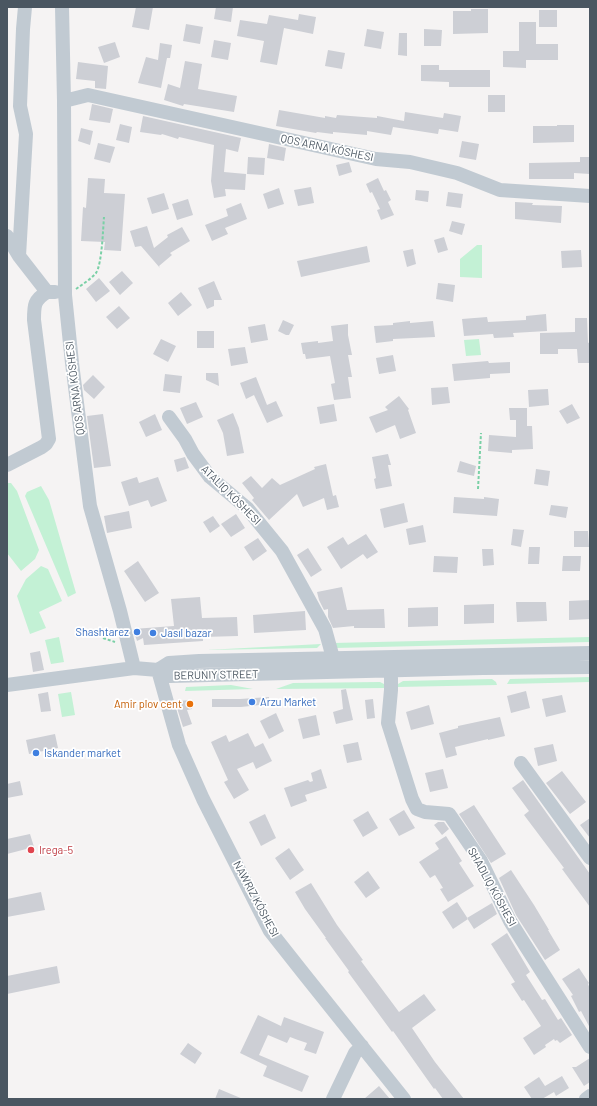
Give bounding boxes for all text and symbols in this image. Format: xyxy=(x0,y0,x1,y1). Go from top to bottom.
street label: QOS ARNA KÓSHESI xyxy=(279,132,375,164)
street label: QOS ARNA KÓSHESI xyxy=(63,340,87,436)
street label: ATALIQ KÓSHESI xyxy=(198,462,264,528)
place label: Shashtarez xyxy=(75,625,129,639)
place label: Jasıl bazar xyxy=(161,626,211,640)
marker: Shashtarez xyxy=(132,627,142,637)
marker: Jasıl bazar xyxy=(148,628,158,638)
street label: BERUNIY STREET xyxy=(173,668,259,682)
place label: Arzu Market xyxy=(260,695,316,709)
place label: Amir plov cent xyxy=(114,697,182,711)
marker: Arzu Market xyxy=(247,697,257,707)
marker: Amir plov cent xyxy=(185,699,195,709)
place label: Iskander market xyxy=(44,746,121,760)
marker: Iskander market xyxy=(31,748,41,758)
place label: Irega-5 xyxy=(39,843,73,857)
marker: Irega-5 xyxy=(26,845,36,855)
street label: SHADLIQ KÓSHESI xyxy=(465,845,519,929)
street label: NAWRIZ KÓSHESI xyxy=(230,859,282,939)

